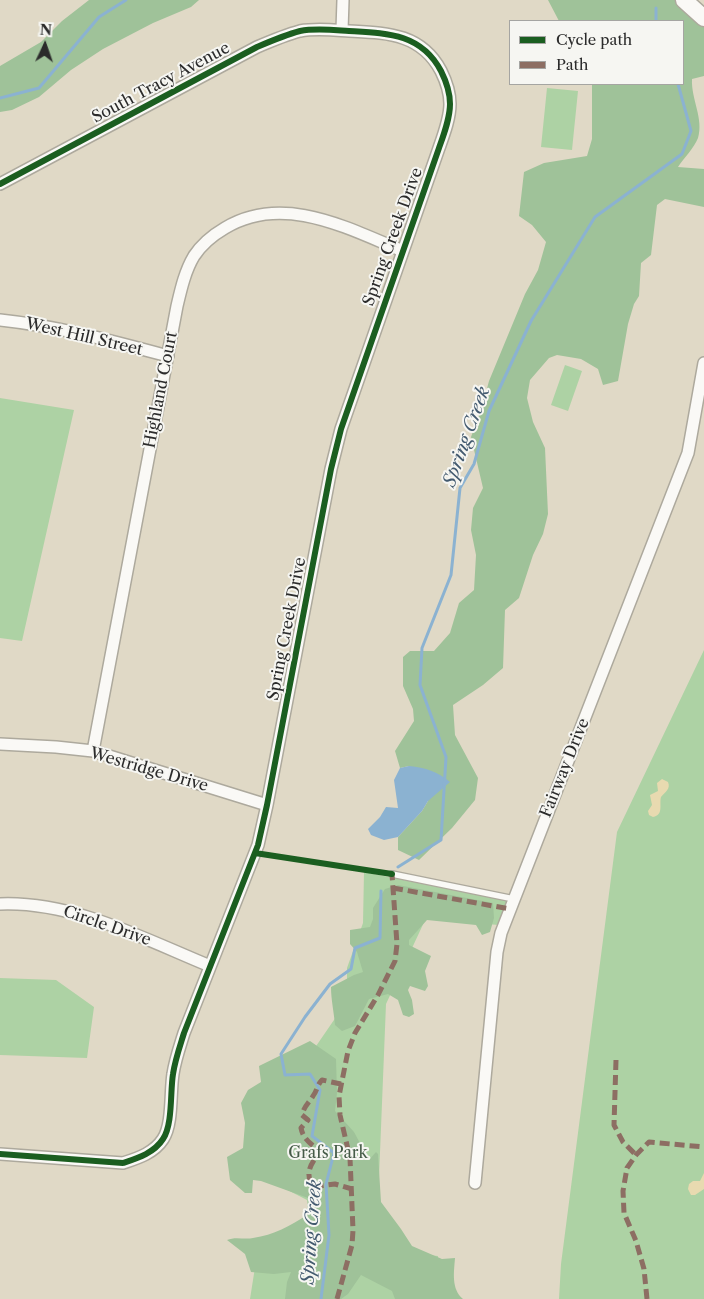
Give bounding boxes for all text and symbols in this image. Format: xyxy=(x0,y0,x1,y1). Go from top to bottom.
north arrow xyxy=(20,20,70,70)
legend xyxy=(509,20,684,85)
text: N xyxy=(39,21,52,39)
text: Cycle path xyxy=(556,30,632,49)
street label: South Tracy Avenue xyxy=(89,38,233,128)
text: Path xyxy=(556,55,588,74)
street label: Spring Creek Drive xyxy=(359,165,427,309)
street label: West Hill Street xyxy=(24,314,144,360)
street label: Highland Court xyxy=(140,330,182,450)
water label: Spring Creek xyxy=(439,384,495,490)
street label: Spring Creek Drive xyxy=(264,556,310,702)
street label: Fairway Drive xyxy=(536,716,594,820)
street label: Westridge Drive xyxy=(88,744,210,796)
street label: Circle Drive xyxy=(61,902,153,950)
park label: Grafs Park xyxy=(288,1143,368,1163)
water label: Spring Creek xyxy=(298,1179,326,1285)

